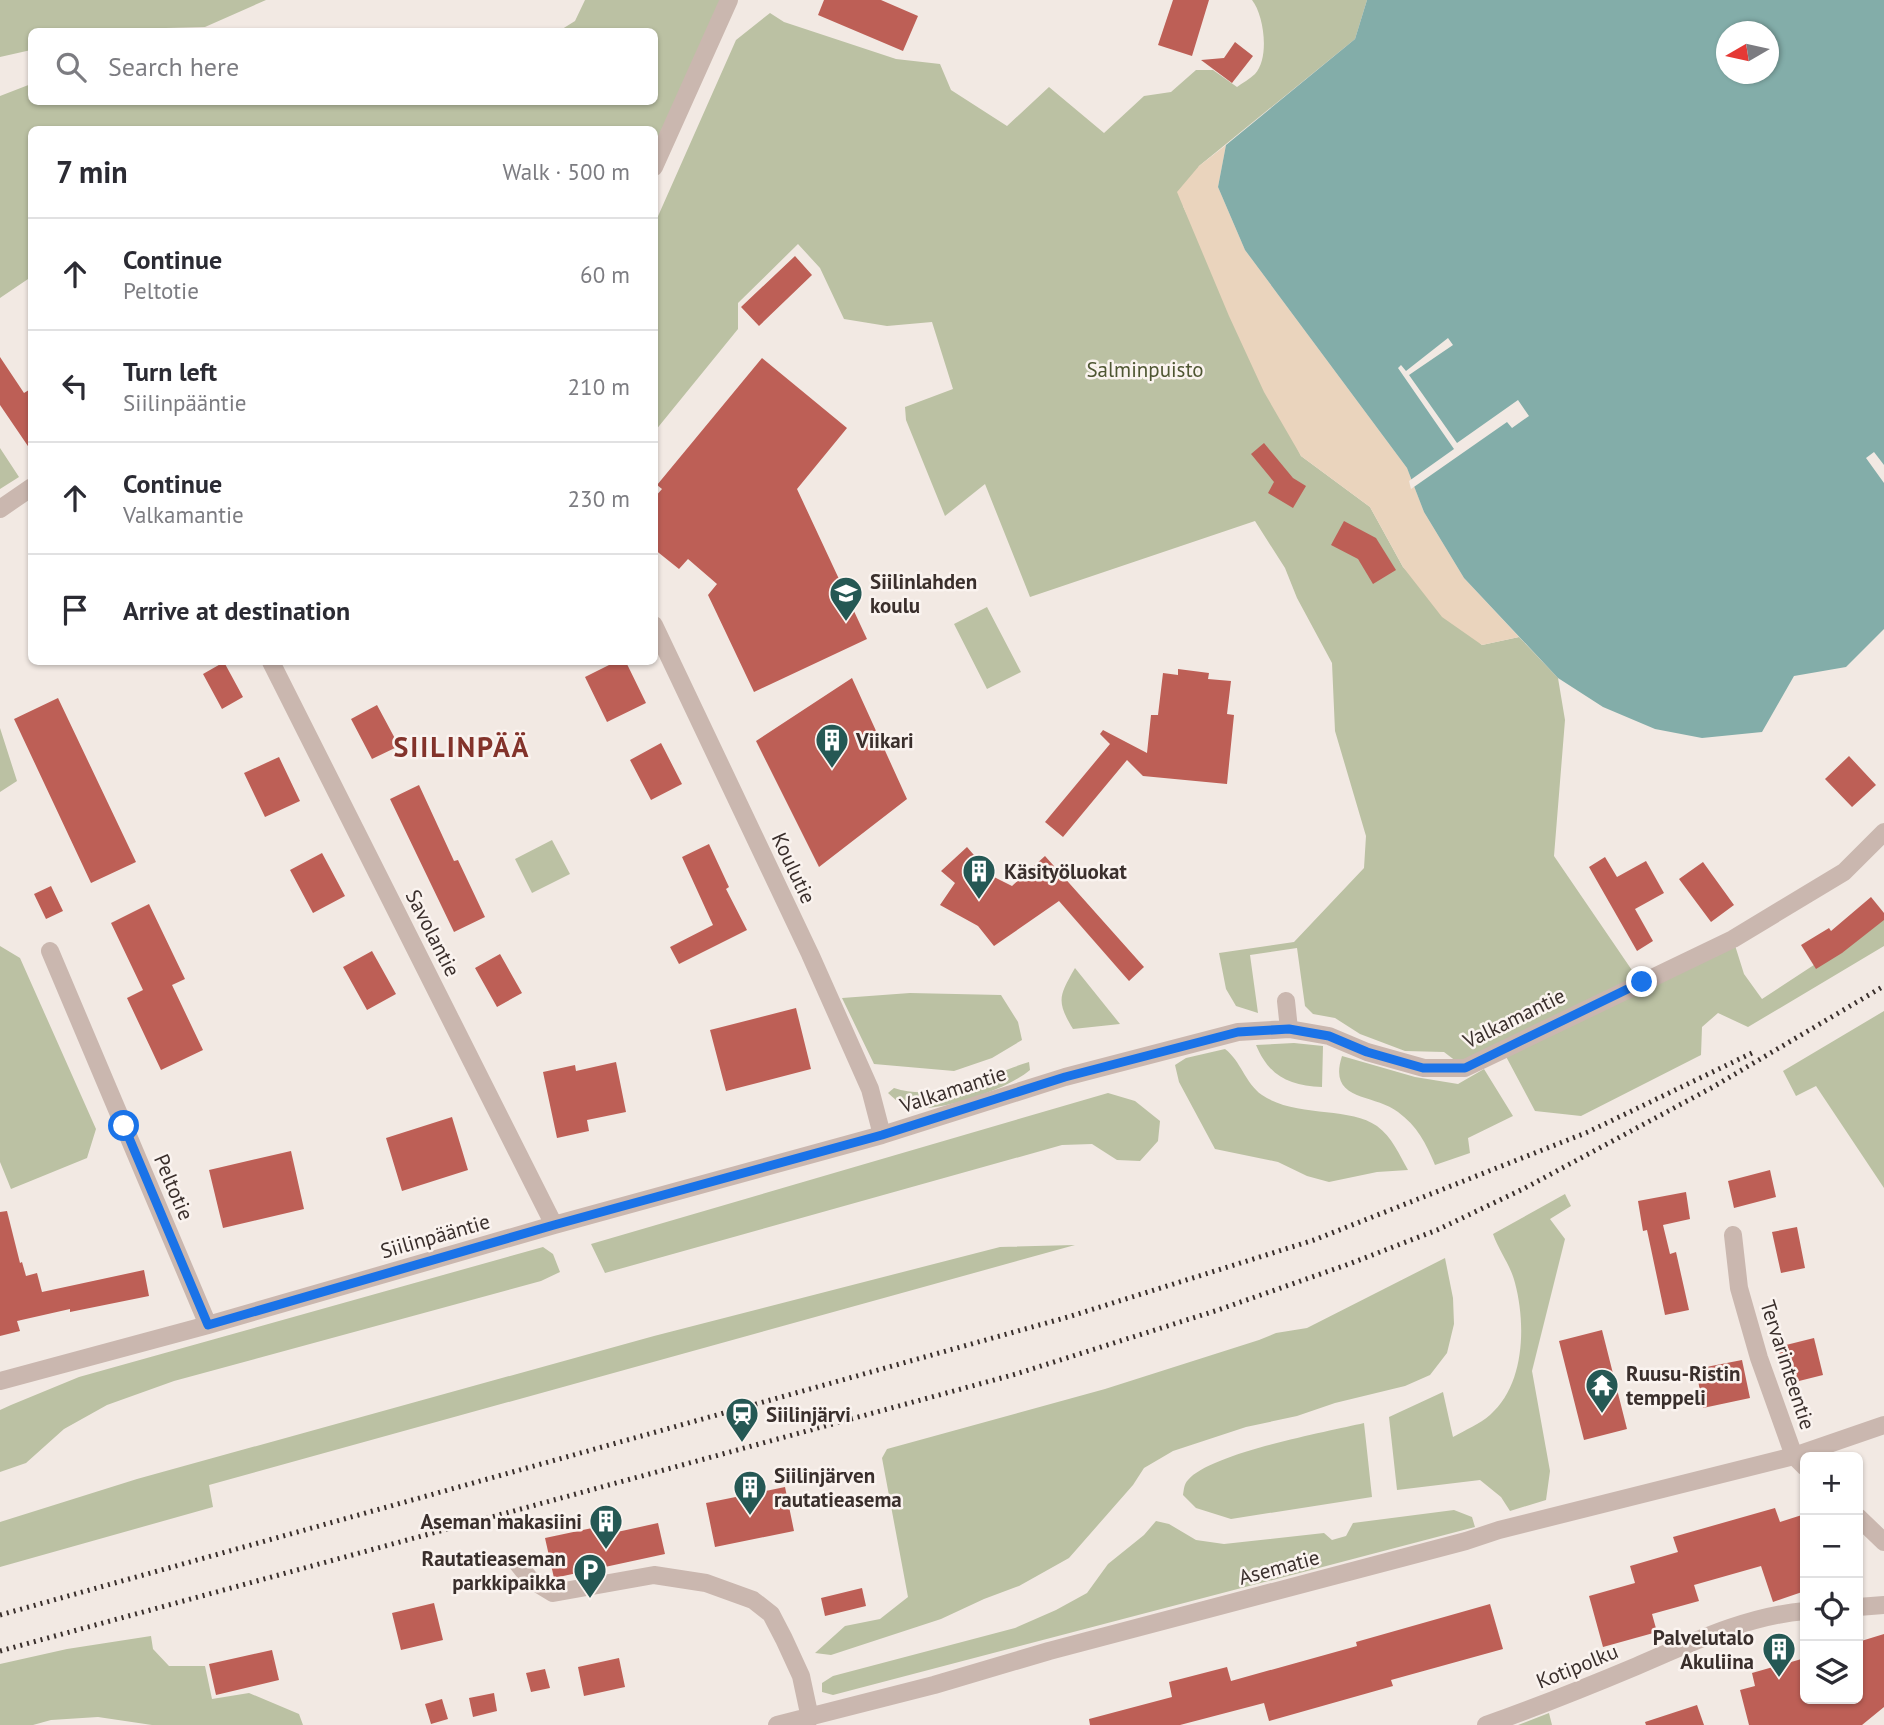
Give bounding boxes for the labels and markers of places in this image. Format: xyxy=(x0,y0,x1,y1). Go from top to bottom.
place label: Siilinlahden koulu xyxy=(870,568,977,619)
school or university icon: Siilinlahden koulu xyxy=(827,574,865,623)
building icon: Viikari xyxy=(813,721,851,770)
place label: Viikari xyxy=(855,727,914,754)
building icon: Käsityöluokat xyxy=(960,852,998,901)
place label: Käsityöluokat xyxy=(1004,858,1127,885)
place label: Ruusu-Ristin temppeli xyxy=(1626,1360,1741,1411)
temple icon: Ruusu-Ristin temppeli xyxy=(1583,1366,1621,1415)
station icon: Siilinjärvi xyxy=(723,1395,761,1444)
place label: Siilinjärvi xyxy=(766,1401,851,1428)
place label: Siilinjärven rautatieasema xyxy=(774,1462,902,1513)
building icon: Siilinjärven rautatieasema xyxy=(731,1468,769,1517)
building icon: Aseman makasiini xyxy=(587,1502,625,1551)
place label: Aseman makasiini xyxy=(420,1508,582,1535)
place label: Rautatieaseman parkkipaikka xyxy=(422,1545,566,1596)
parking icon: Rautatieaseman parkkipaikka xyxy=(571,1551,609,1600)
place label: Palvelutalo Akuliina xyxy=(1653,1624,1754,1675)
building icon: Palvelutalo Akuliina xyxy=(1760,1630,1798,1679)

